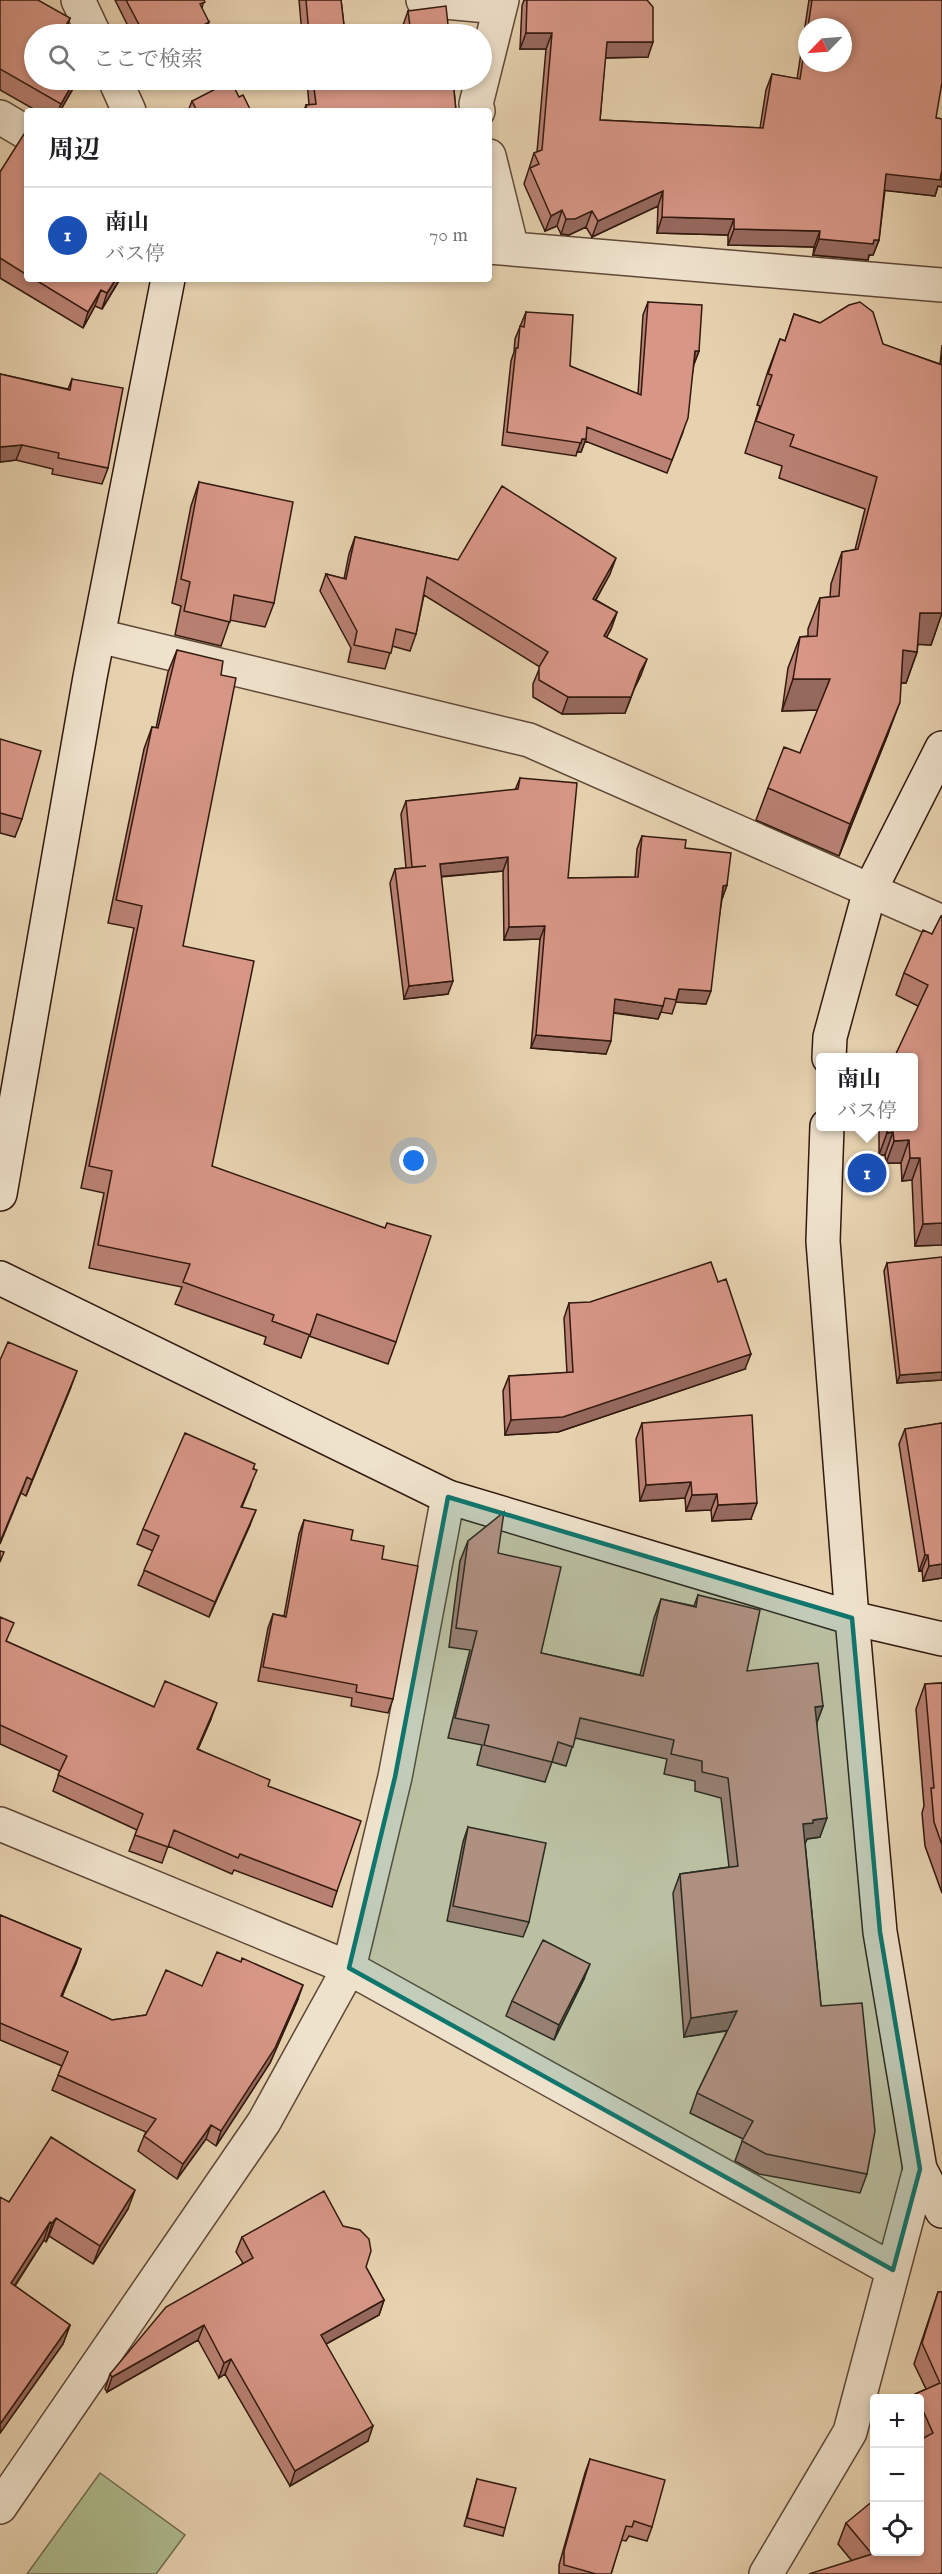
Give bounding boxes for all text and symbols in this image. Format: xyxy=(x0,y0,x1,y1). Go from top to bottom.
north arrow xyxy=(798,18,852,72)
search box xyxy=(24,24,492,90)
icon: search xyxy=(45,41,78,74)
text: ここで検索 xyxy=(93,46,203,74)
text: 周辺 xyxy=(48,134,100,167)
text: 南山 xyxy=(105,209,149,237)
text: 1 xyxy=(64,223,71,248)
text: 70 m xyxy=(429,223,468,248)
text: バス停 xyxy=(105,242,165,267)
popup xyxy=(816,1053,918,1131)
text: 南山 xyxy=(837,1066,881,1094)
text: バス停 xyxy=(837,1099,897,1124)
your location xyxy=(399,1146,428,1175)
pin: 1 xyxy=(848,1150,886,1196)
map controls xyxy=(870,2394,924,2556)
button: + xyxy=(870,2394,924,2448)
button: − xyxy=(870,2448,924,2502)
button: locate xyxy=(870,2502,924,2556)

